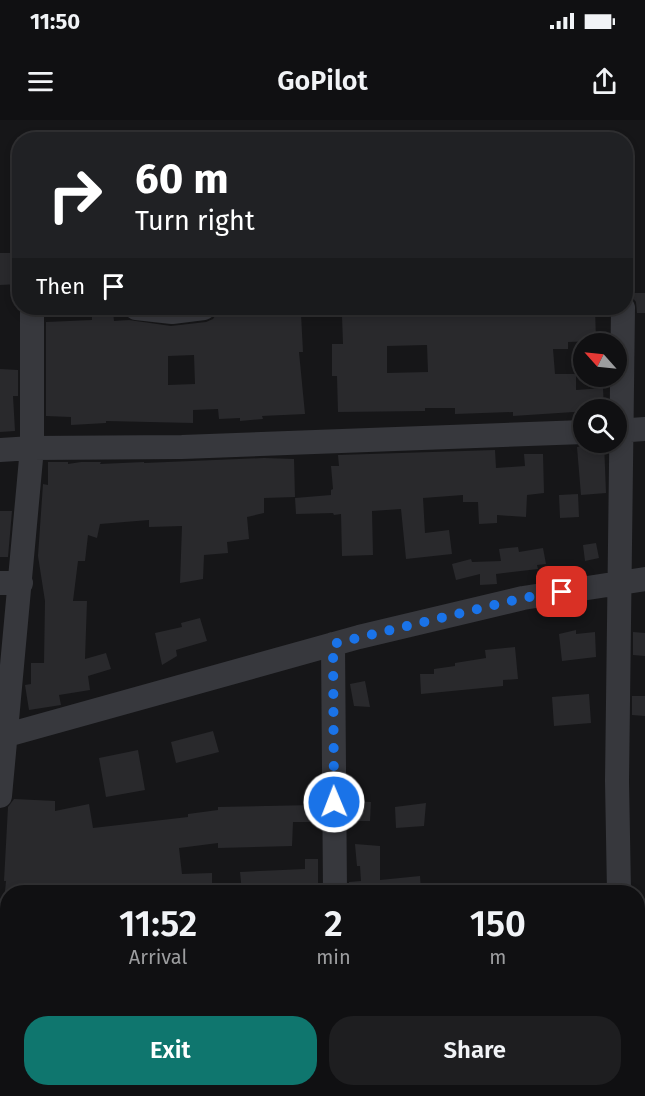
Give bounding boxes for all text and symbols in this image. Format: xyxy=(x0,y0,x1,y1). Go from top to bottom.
text: 11:50 xyxy=(30,8,80,35)
icon: menu xyxy=(24,65,57,98)
text: GoPilot xyxy=(277,65,368,97)
icon: share xyxy=(588,65,621,98)
text: 60 m xyxy=(135,154,229,204)
icon: right xyxy=(36,156,114,234)
text: Turn right xyxy=(135,205,255,237)
icon: arrive xyxy=(97,270,130,303)
text: Then xyxy=(36,273,85,300)
north arrow xyxy=(573,333,627,387)
map controls xyxy=(573,333,627,453)
button: search xyxy=(573,399,627,453)
pin xyxy=(536,566,587,617)
icon: arrive xyxy=(545,575,578,608)
position arrow xyxy=(302,770,366,834)
text: 11:52 xyxy=(119,902,197,946)
text: 2 xyxy=(324,902,343,946)
text: 150 xyxy=(470,902,526,946)
text: Arrival xyxy=(129,945,187,969)
text: min xyxy=(316,945,351,969)
text: m xyxy=(489,945,506,969)
button: Exit xyxy=(24,1016,317,1085)
button: Share xyxy=(329,1016,621,1085)

